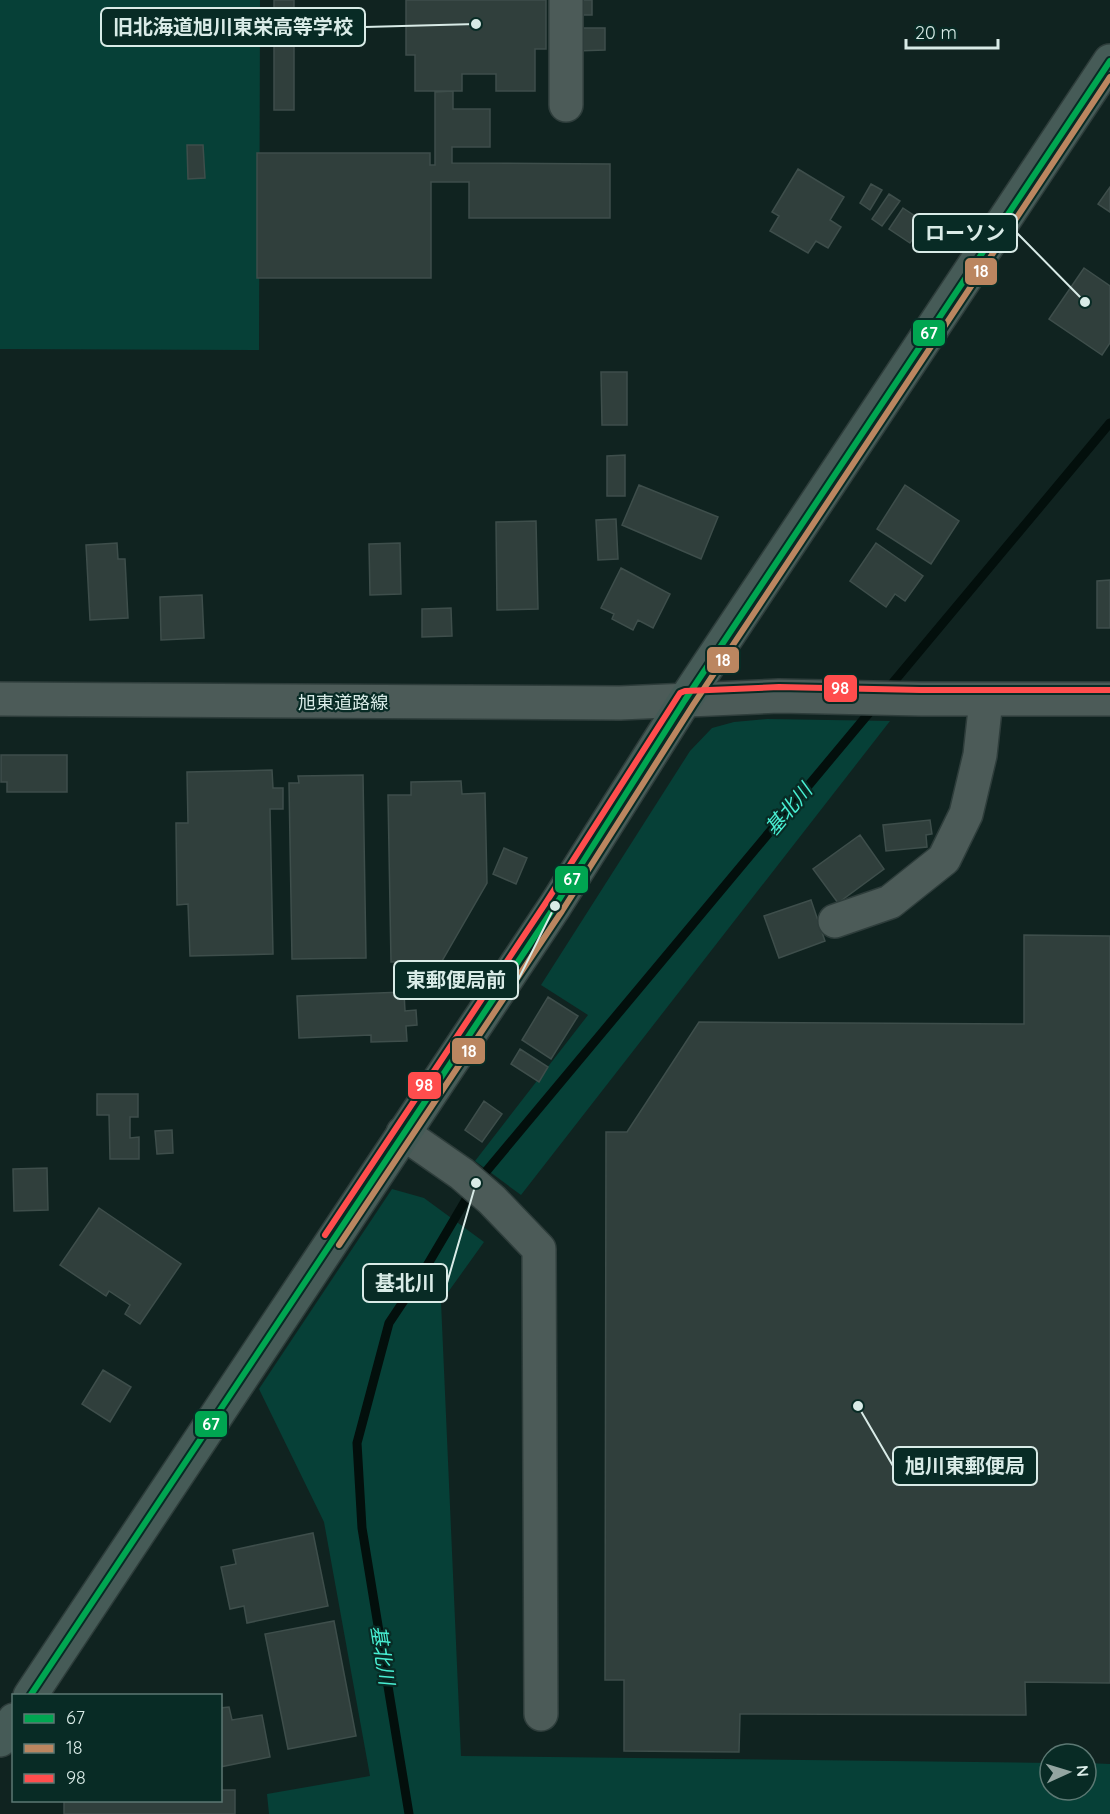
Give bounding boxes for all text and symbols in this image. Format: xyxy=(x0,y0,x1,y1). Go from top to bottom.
callout: 旧北海道旭川東栄高等学校 xyxy=(101,8,365,46)
scale bar xyxy=(906,12,998,50)
text: 旧北海道旭川東栄高等学校 xyxy=(113,14,353,39)
text: 20 m xyxy=(915,21,957,44)
callout: ローソン xyxy=(913,214,1017,252)
text: ローソン xyxy=(925,220,1005,245)
line badge: 18 xyxy=(964,257,998,286)
text: 18 xyxy=(974,261,989,281)
line badge: 67 xyxy=(912,319,946,347)
text: 67 xyxy=(920,323,938,343)
line badge: 18 xyxy=(706,646,740,674)
text: 18 xyxy=(716,650,731,670)
line badge: 98 xyxy=(823,674,858,703)
text: 98 xyxy=(831,678,849,698)
street label: 旭東道路線 xyxy=(298,691,388,714)
water label: 基北川 xyxy=(759,776,818,840)
line badge: 67 xyxy=(554,865,589,894)
text: 67 xyxy=(563,869,581,889)
callout: 東郵便局前 xyxy=(394,961,518,999)
text: 東郵便局前 xyxy=(406,967,506,992)
line badge: 18 xyxy=(451,1037,486,1065)
text: 18 xyxy=(462,1041,477,1061)
line badge: 98 xyxy=(407,1071,442,1100)
text: 98 xyxy=(415,1075,433,1095)
callout: 基北川 xyxy=(363,1264,447,1302)
text: 基北川 xyxy=(375,1270,435,1295)
line badge: 67 xyxy=(194,1410,228,1438)
text: 67 xyxy=(202,1414,220,1434)
callout: 旭川東郵便局 xyxy=(893,1447,1037,1485)
text: 旭川東郵便局 xyxy=(905,1453,1025,1478)
water label: 基北川 xyxy=(366,1623,400,1689)
legend xyxy=(12,1694,222,1802)
text: 67 xyxy=(66,1706,85,1729)
text: 18 xyxy=(66,1736,82,1759)
north arrow xyxy=(1038,1742,1098,1802)
text: N xyxy=(1073,1764,1093,1778)
text: 98 xyxy=(66,1766,86,1789)

